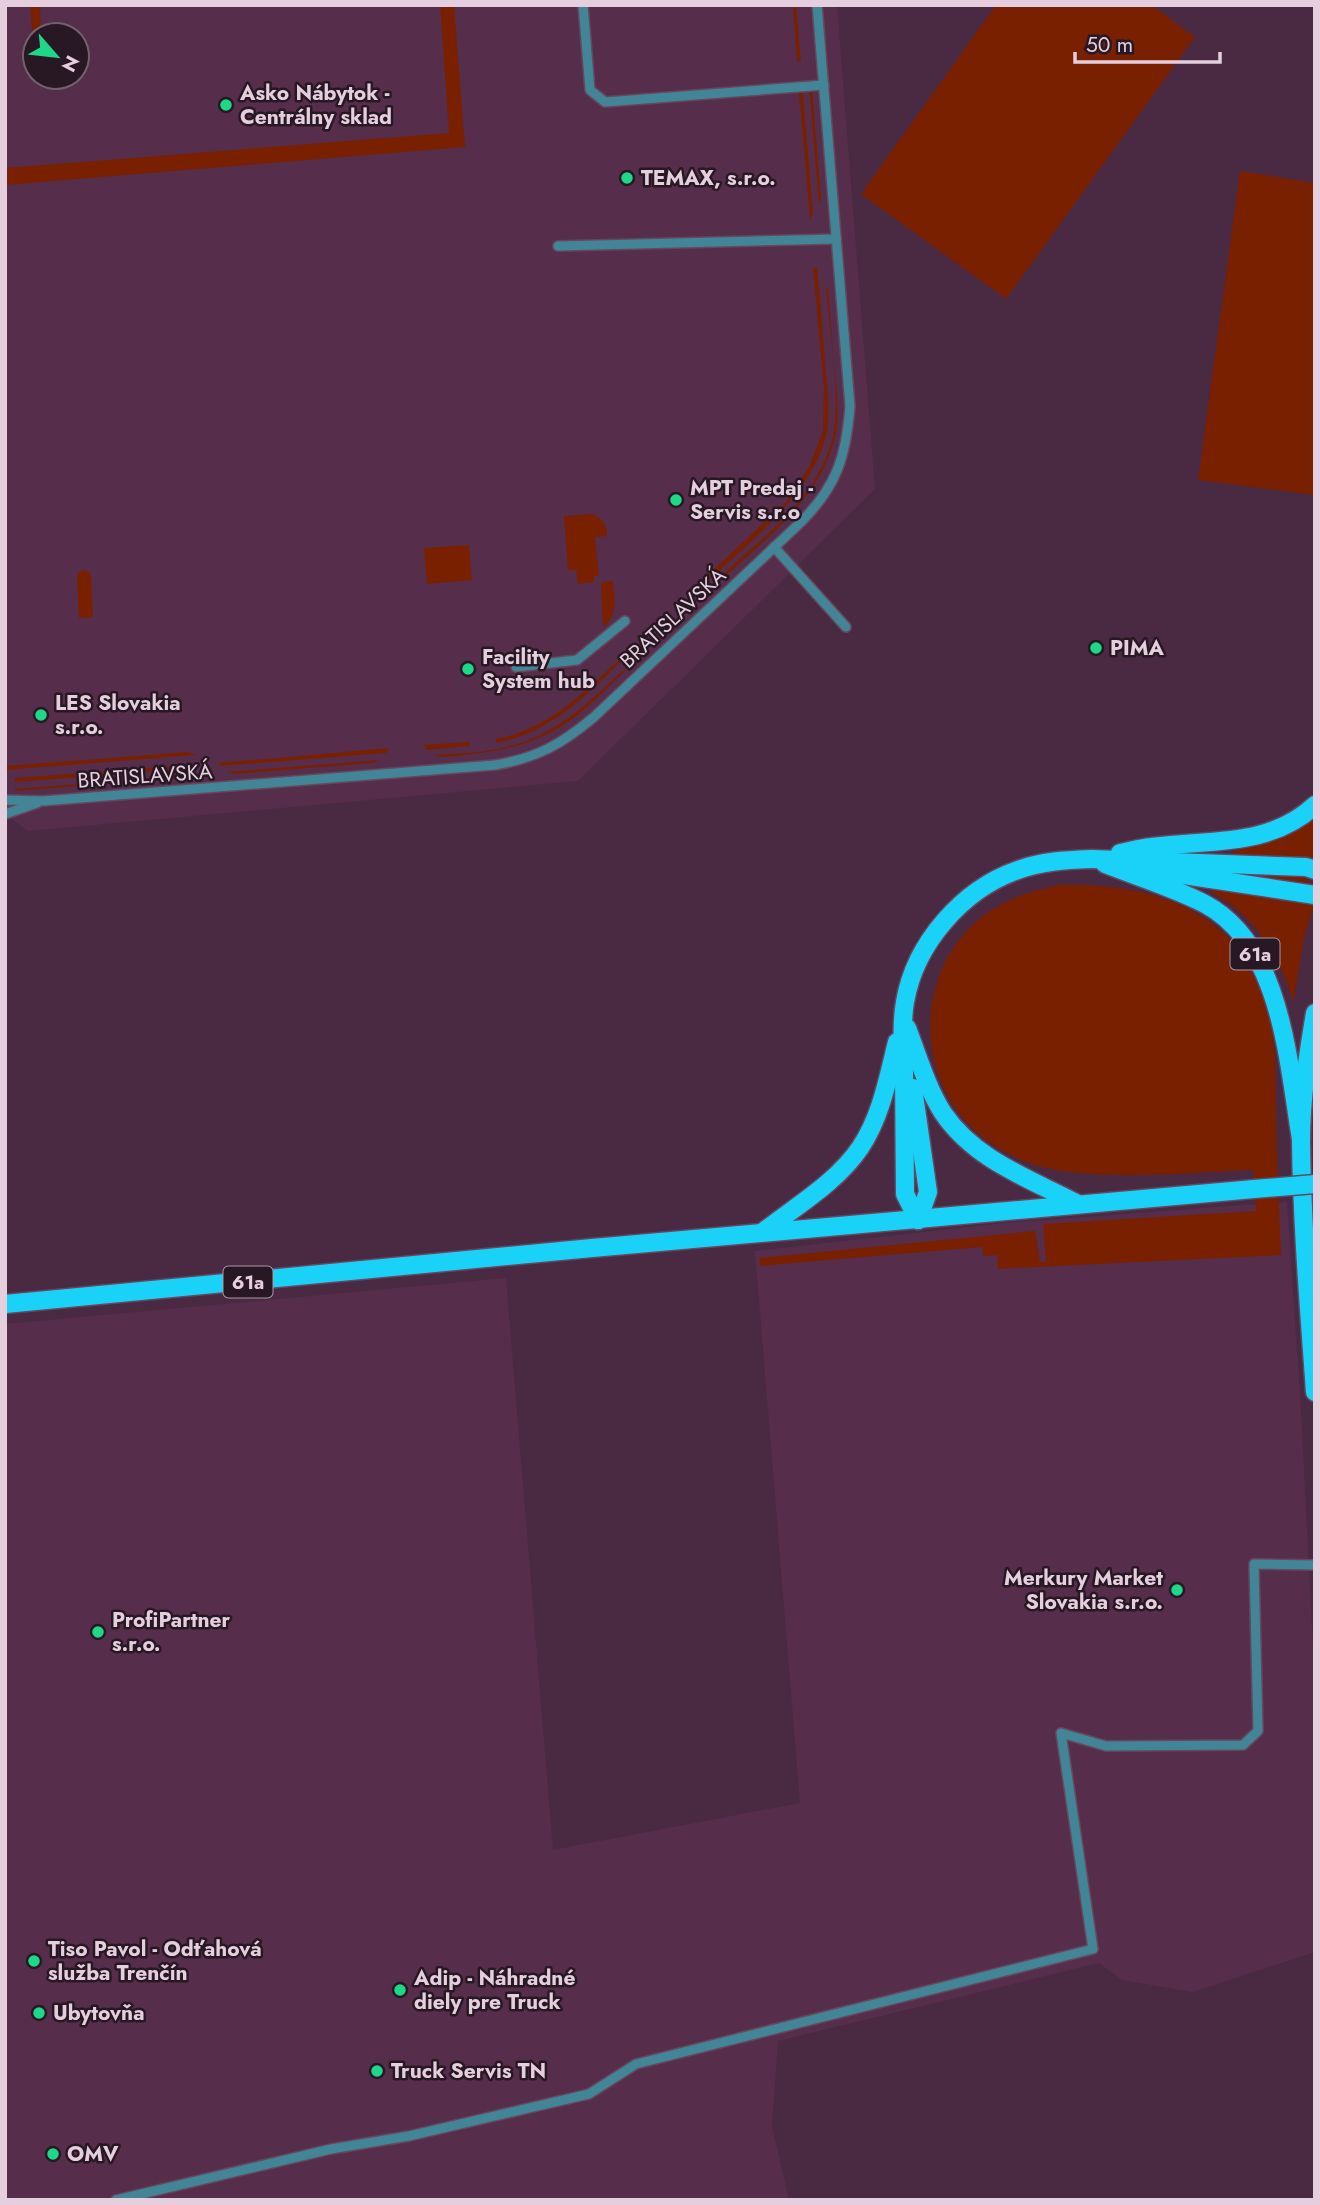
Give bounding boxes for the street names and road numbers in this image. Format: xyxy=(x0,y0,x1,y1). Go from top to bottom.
street label: BRATISLAVSKÁ xyxy=(613,561,733,675)
street label: BRATISLAVSKÁ xyxy=(77,756,214,796)
road number: 61a xyxy=(1230,938,1280,970)
road number: 61a xyxy=(224,1266,272,1298)

